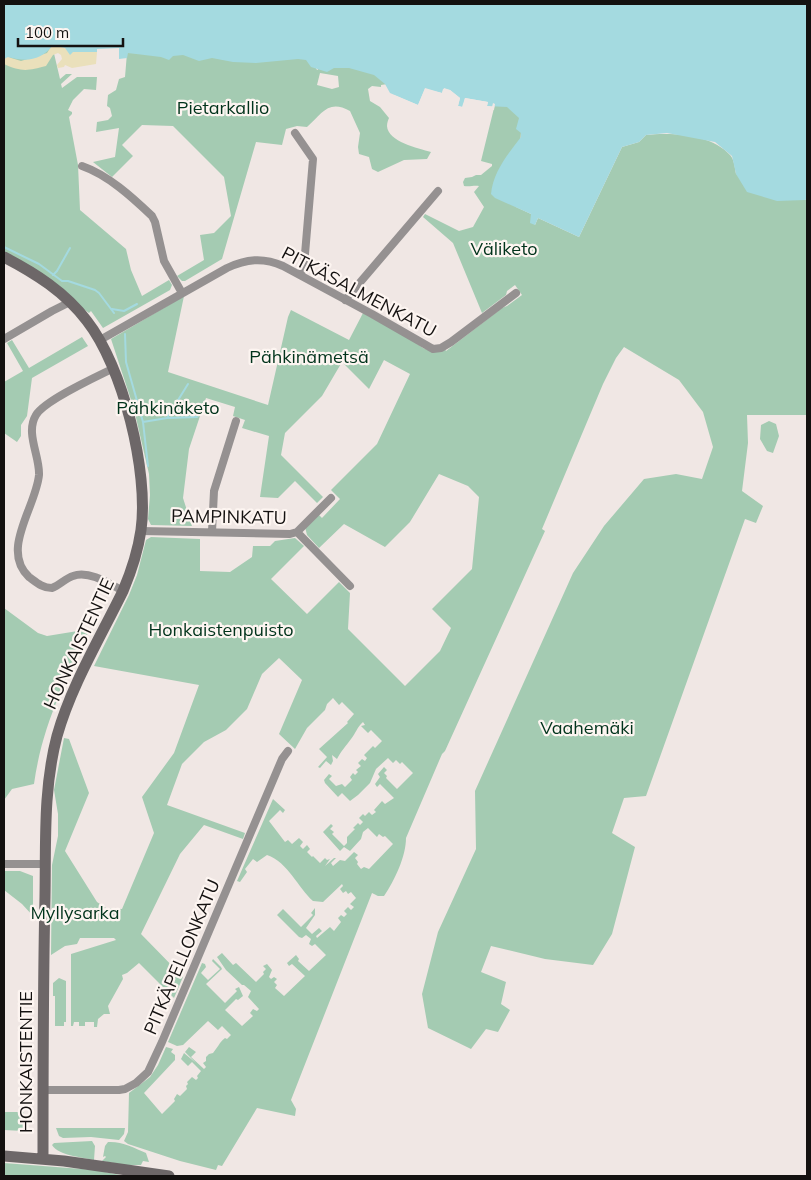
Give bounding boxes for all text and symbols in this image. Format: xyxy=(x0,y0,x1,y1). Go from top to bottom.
scale bar xyxy=(18,15,122,47)
text: 100 m xyxy=(25,23,69,42)
park label: Pietarkallio xyxy=(177,96,269,119)
park label: Väliketo xyxy=(470,237,538,260)
street label: PITKÄSALMENKATU xyxy=(278,241,440,342)
park label: Pähkinämetsä xyxy=(249,345,369,368)
park label: Pähkinäketo xyxy=(116,396,220,419)
street label: PAMPINKATU xyxy=(171,504,287,529)
street label: HONKAISTENTIE xyxy=(38,575,119,713)
park label: Honkaistenpuisto xyxy=(148,618,294,641)
park label: Vaahemäki xyxy=(540,716,634,739)
street label: PITKÄPELLONKATU xyxy=(138,876,225,1038)
park label: Myllysarka xyxy=(30,901,120,924)
street label: HONKAISTENTIE xyxy=(14,991,37,1133)

